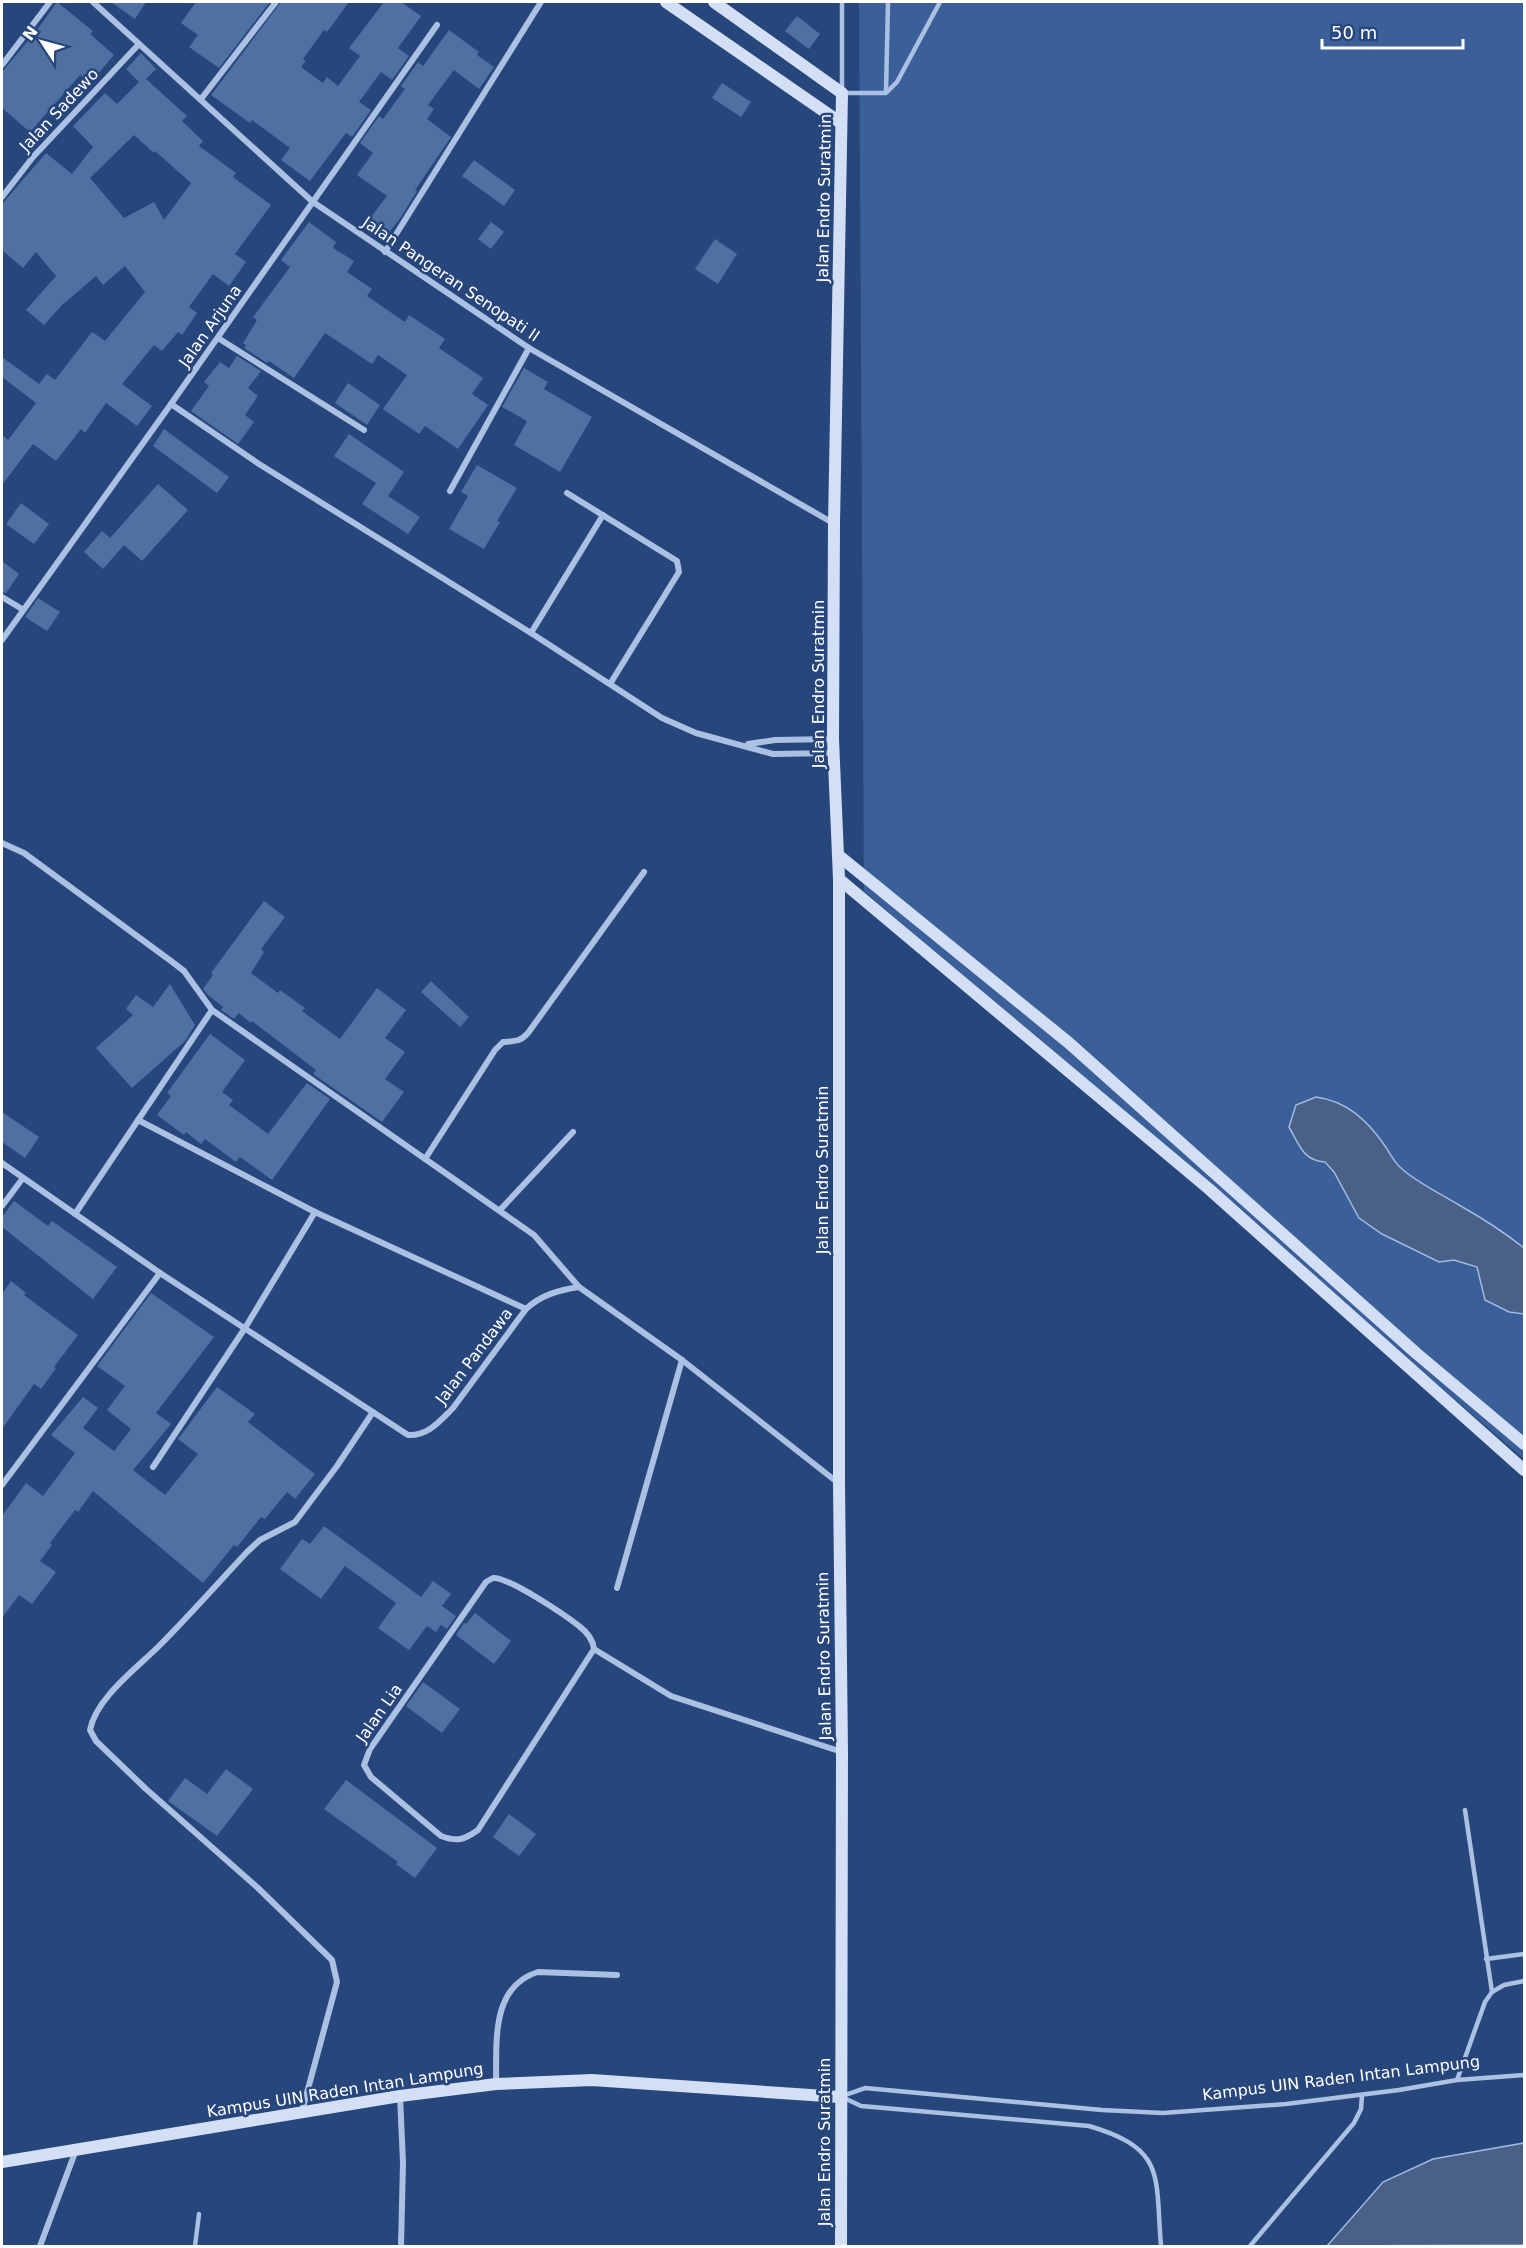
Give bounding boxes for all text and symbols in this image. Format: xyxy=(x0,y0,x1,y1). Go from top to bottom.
north arrow xyxy=(12,12,72,72)
scale bar xyxy=(1322,12,1463,50)
text: N xyxy=(19,22,42,44)
text: 50 m xyxy=(1331,22,1377,43)
street label: Jalan Sadewo xyxy=(15,64,102,156)
street label: Jalan Endro Suratmin xyxy=(813,114,835,283)
street label: Jalan Pangeran Senopati II xyxy=(358,212,543,345)
street label: Jalan Arjuna xyxy=(174,281,245,372)
street label: Jalan Endro Suratmin xyxy=(809,600,828,769)
street label: Jalan Endro Suratmin xyxy=(813,1086,832,1255)
street label: Jalan Pandawa xyxy=(431,1304,516,1409)
street label: Jalan Endro Suratmin xyxy=(813,1572,835,1741)
street label: Jalan Lia xyxy=(351,1680,406,1747)
street label: Kampus UIN Raden Intan Lampung xyxy=(1201,2052,1481,2104)
street label: Jalan Endro Suratmin xyxy=(815,2058,834,2227)
street label: Kampus UIN Raden Intan Lampung xyxy=(205,2059,485,2121)

